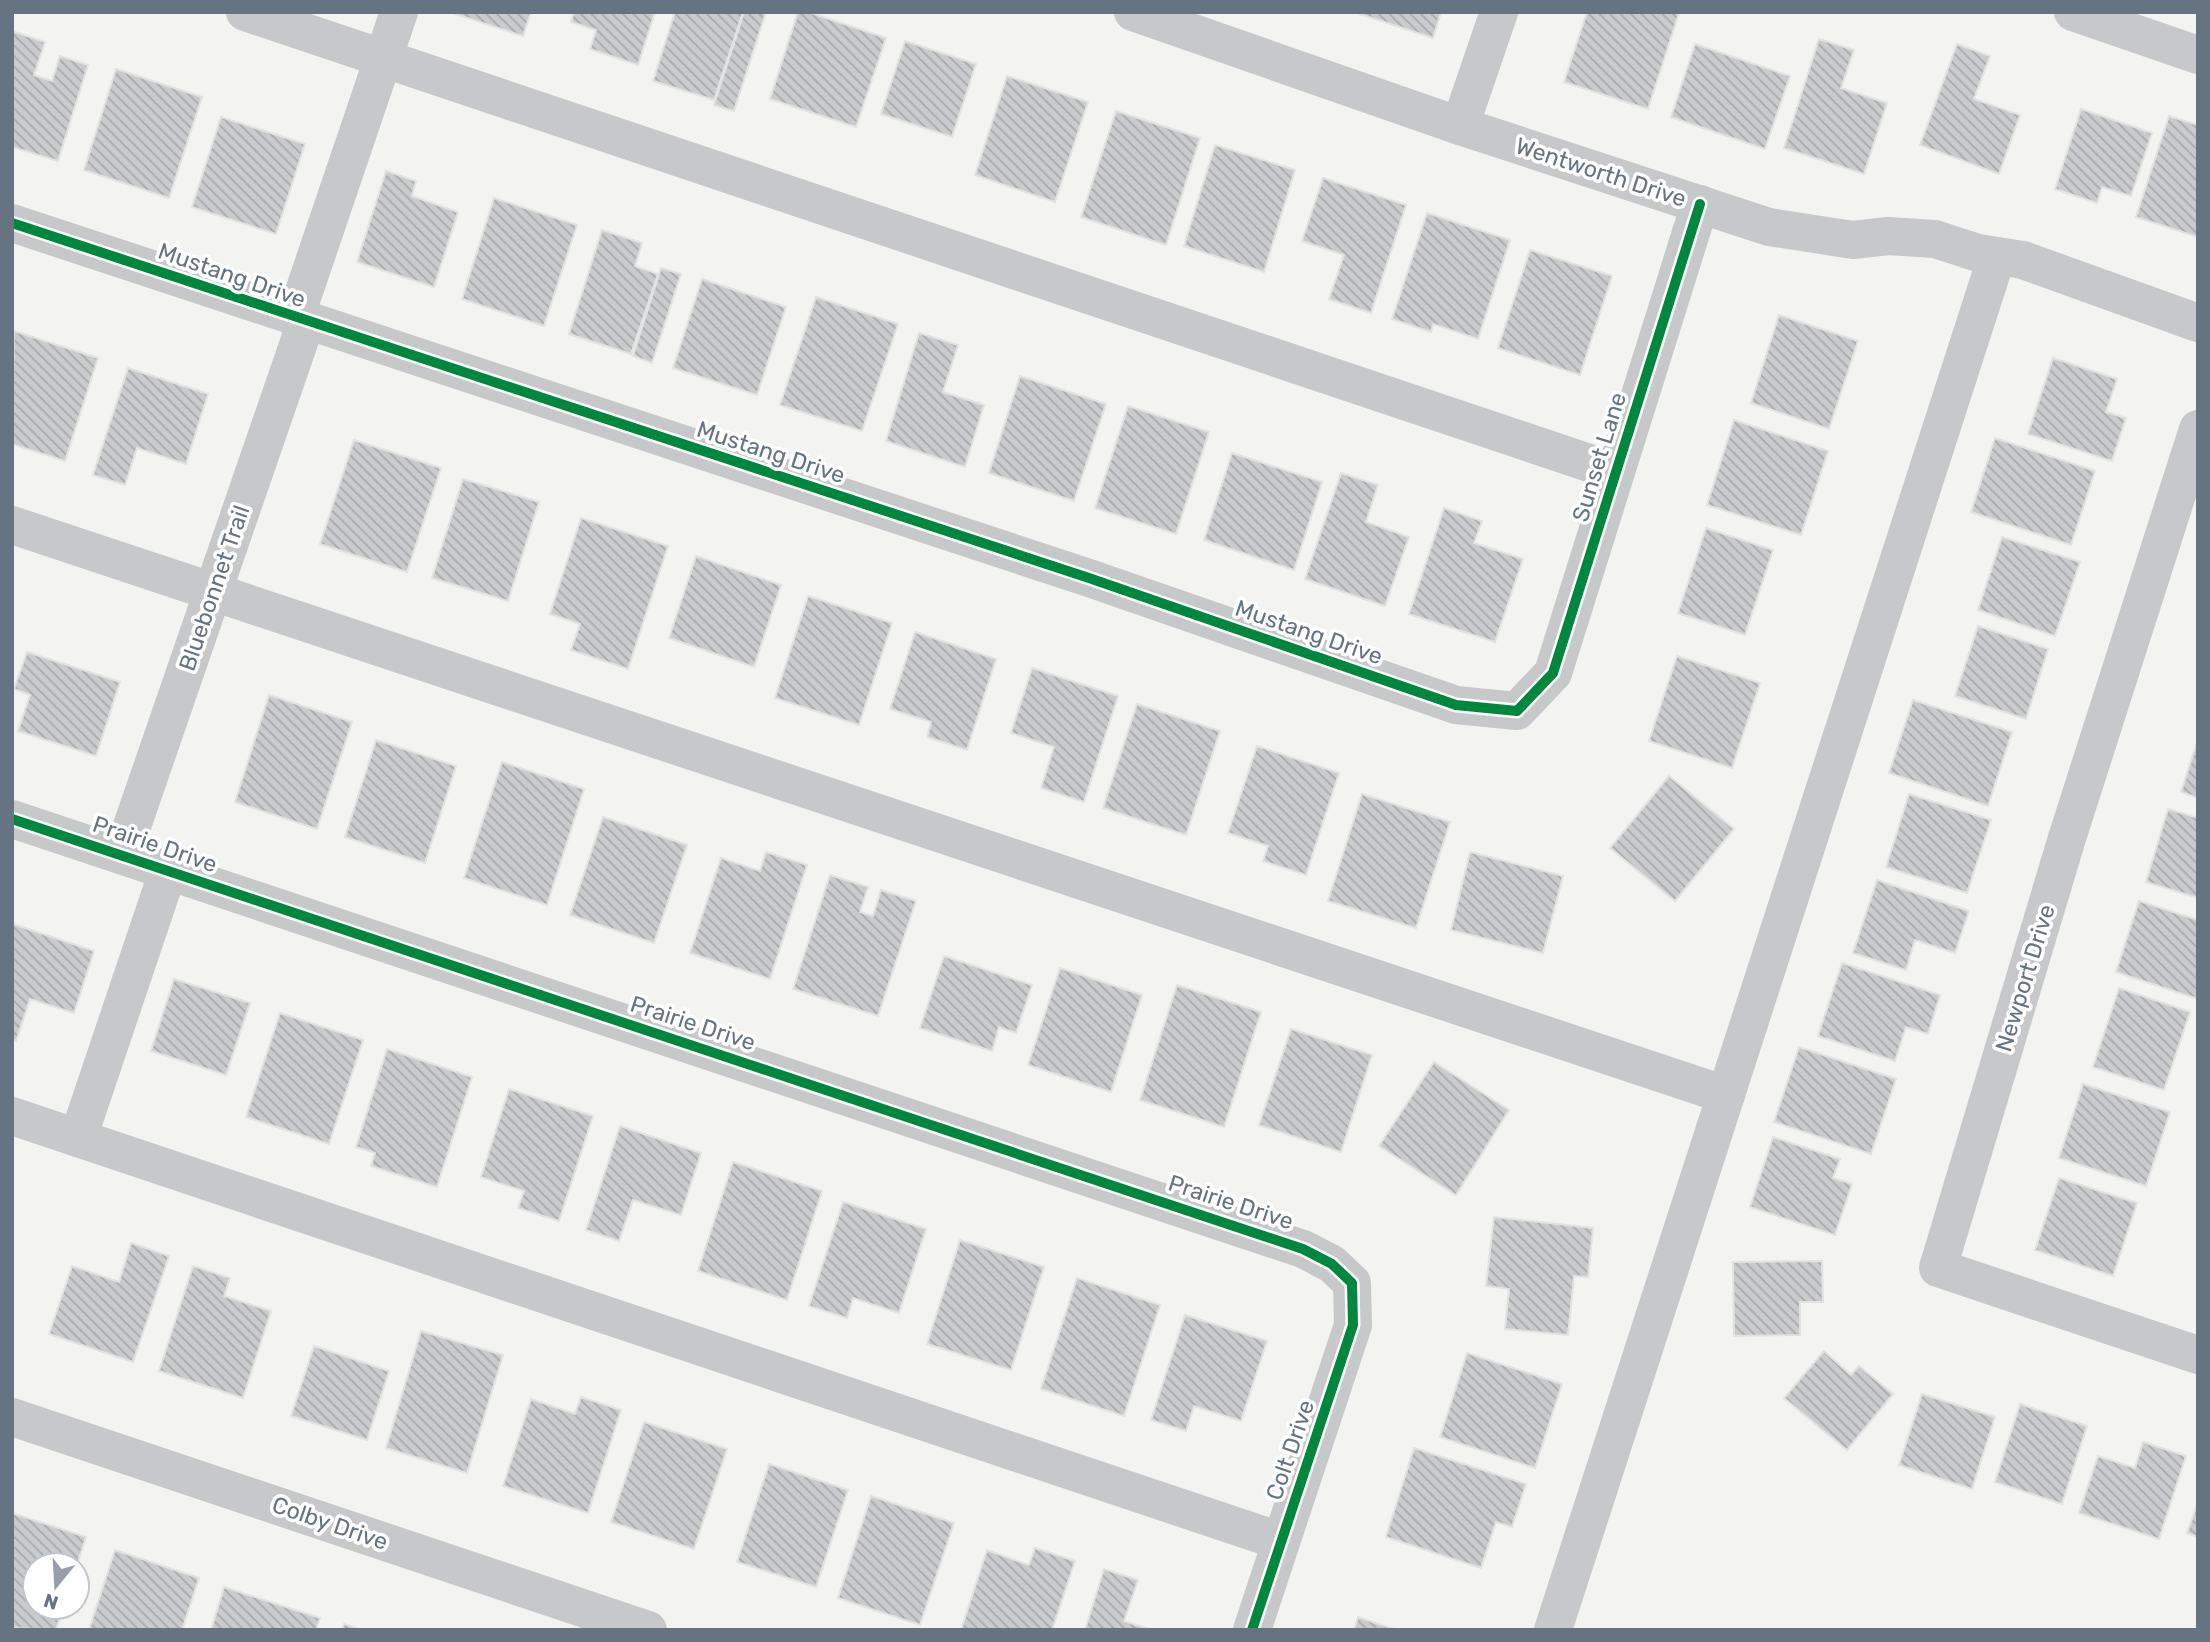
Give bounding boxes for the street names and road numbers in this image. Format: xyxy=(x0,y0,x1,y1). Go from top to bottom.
street label: Wentworth Drive xyxy=(1512,131,1690,213)
street label: Mustang Drive xyxy=(155,237,309,313)
street label: Sunset Lane xyxy=(1566,389,1632,525)
street label: Mustang Drive xyxy=(693,415,849,489)
street label: Bluebonnet Trail xyxy=(173,502,255,674)
street label: Mustang Drive xyxy=(1232,594,1386,670)
street label: Prairie Drive xyxy=(89,810,221,878)
street label: Newport Drive xyxy=(1989,901,2061,1055)
street label: Prairie Drive xyxy=(627,990,759,1056)
street label: Prairie Drive xyxy=(1165,1169,1297,1235)
street label: Colt Drive xyxy=(1260,1396,1320,1504)
street label: Colby Drive xyxy=(269,1490,391,1556)

